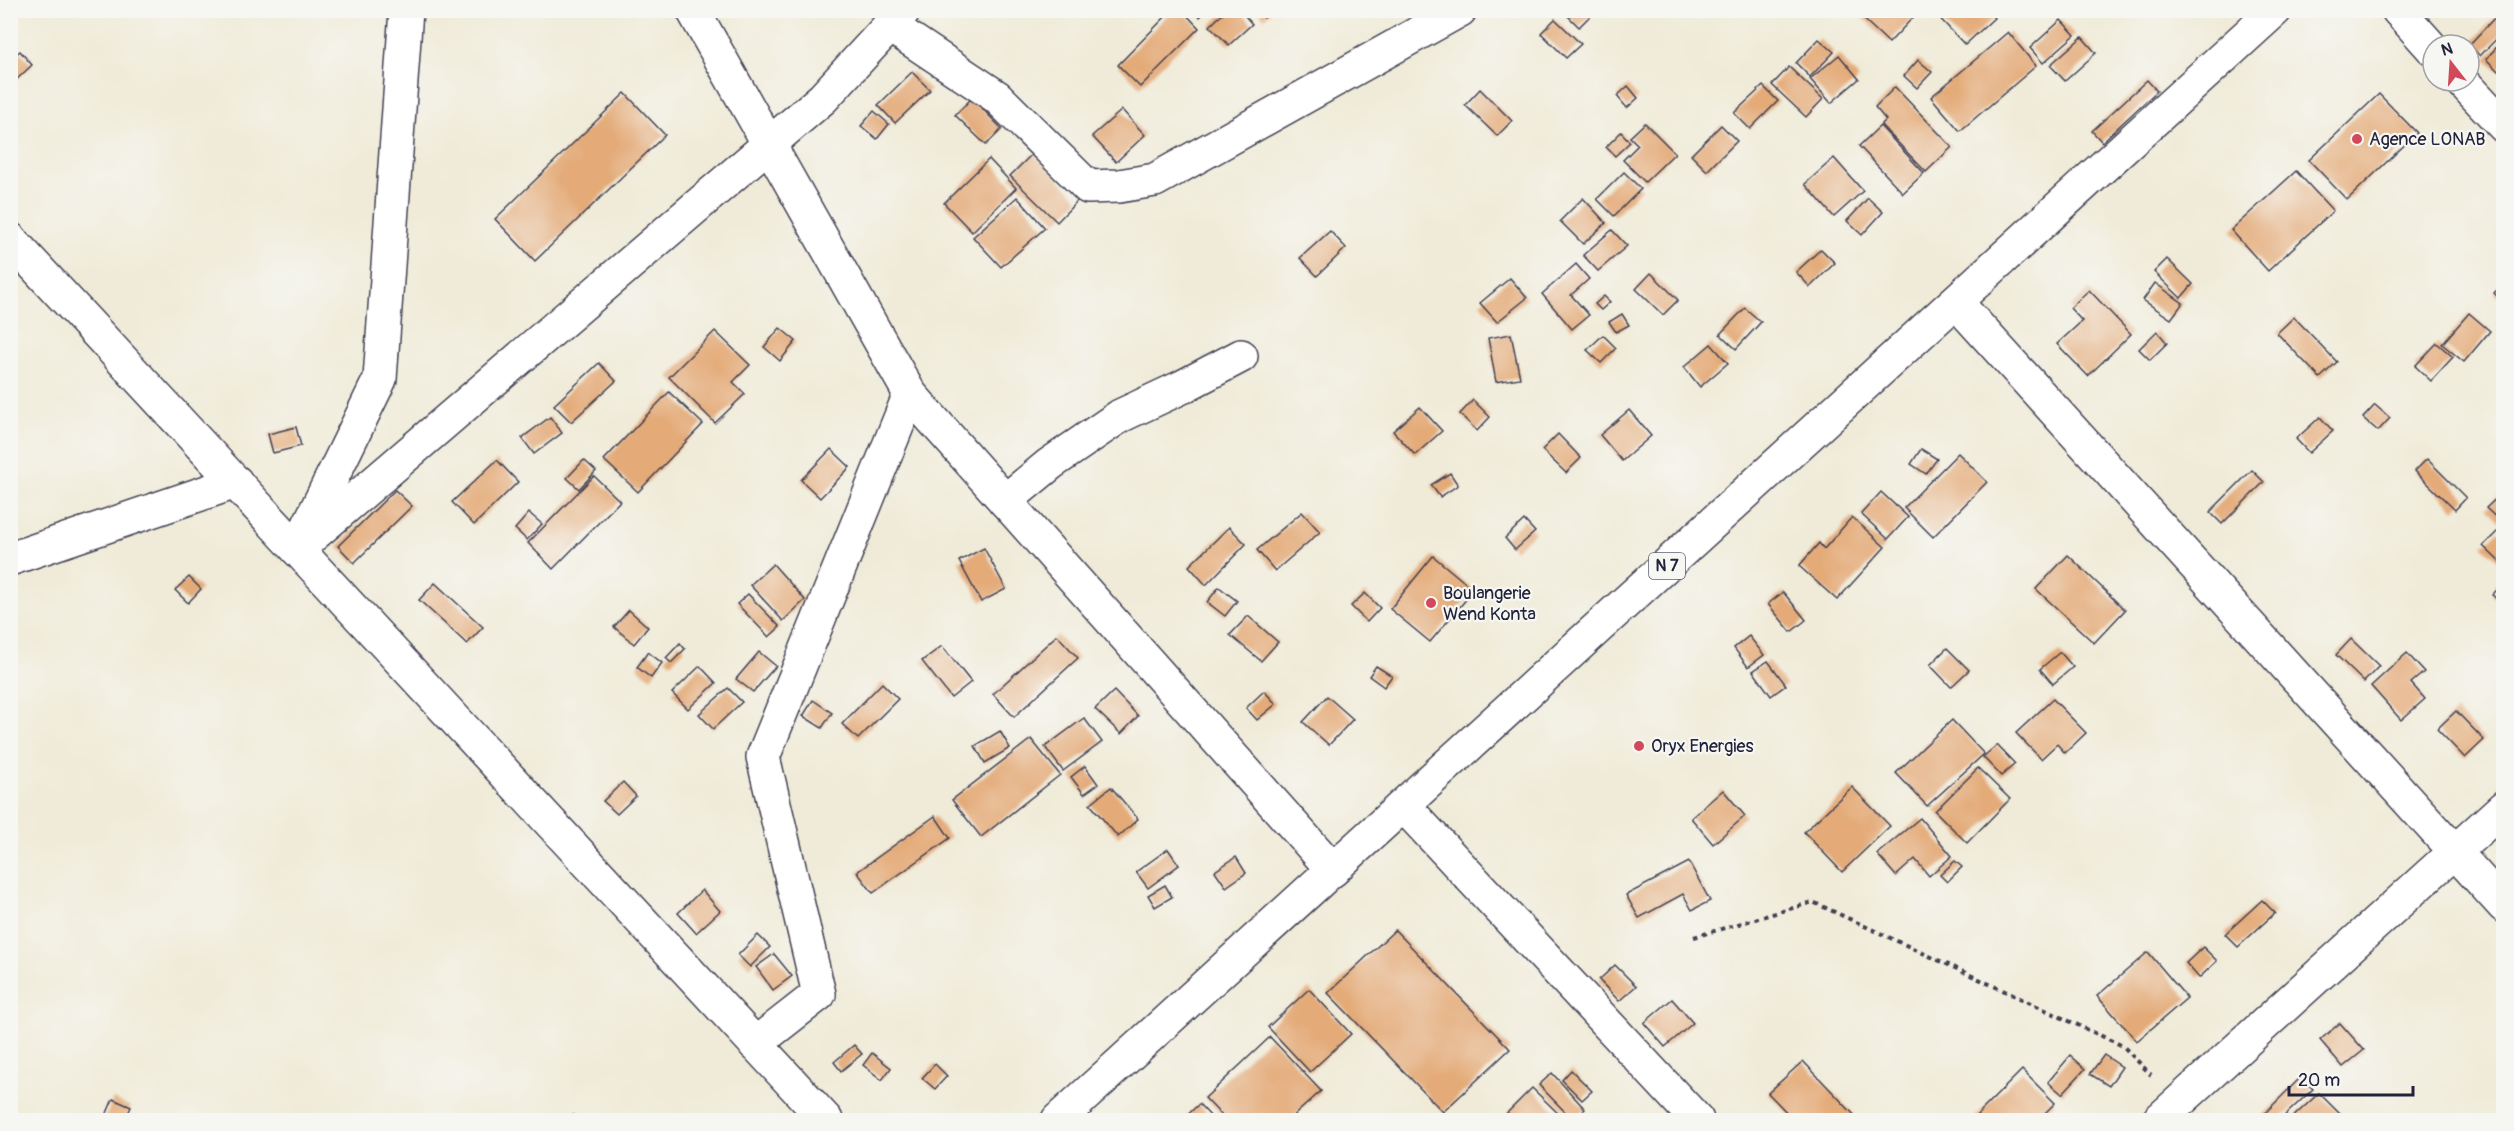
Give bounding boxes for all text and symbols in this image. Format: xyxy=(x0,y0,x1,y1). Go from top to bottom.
north arrow xyxy=(2421,33,2481,93)
text: N xyxy=(2439,38,2455,61)
place label: Agence LONAB xyxy=(2369,128,2485,151)
marker: Agence LONAB xyxy=(2350,132,2364,146)
road number: N 7 xyxy=(1649,553,1685,579)
place label: Boulangerie Wend Konta xyxy=(1443,582,1536,626)
marker: Boulangerie Wend Konta xyxy=(1424,596,1438,610)
place label: Oryx Energies xyxy=(1651,735,1753,758)
marker: Oryx Energies xyxy=(1632,739,1646,753)
scale bar xyxy=(2289,1059,2414,1097)
text: 20 m xyxy=(2298,1069,2340,1092)

